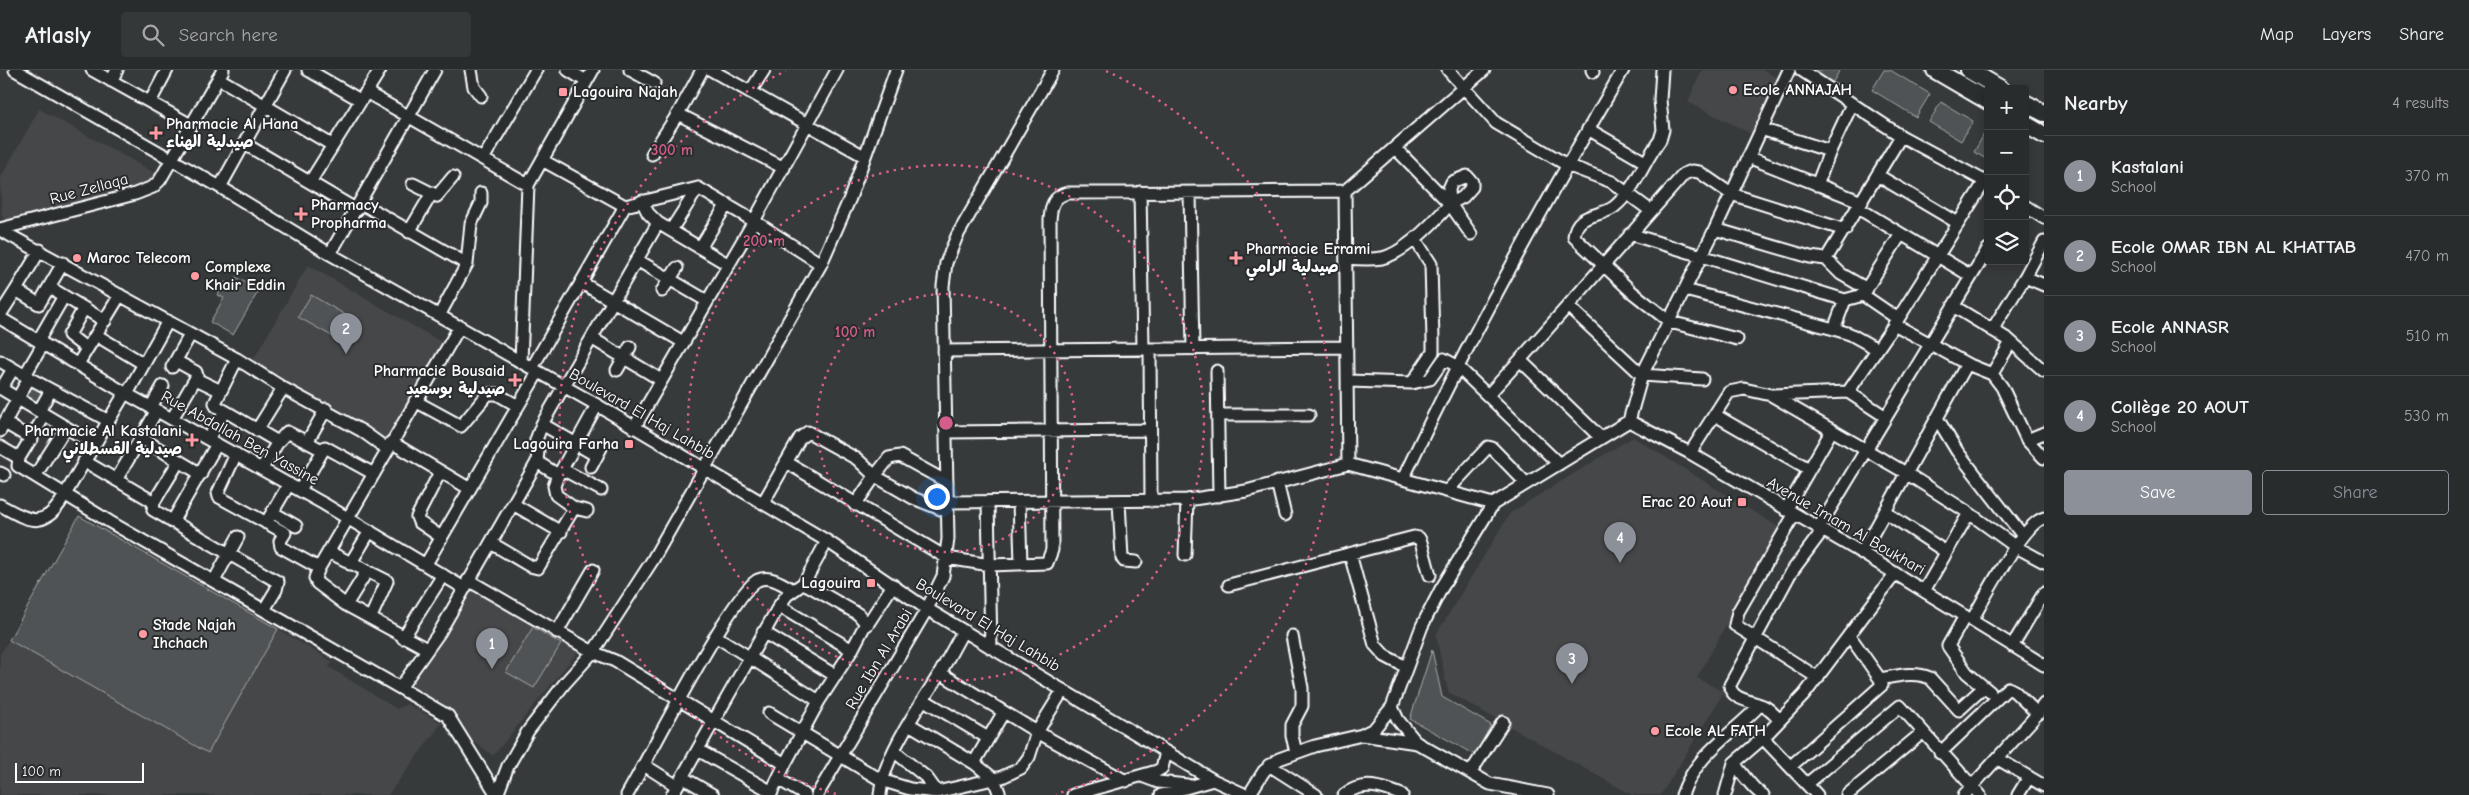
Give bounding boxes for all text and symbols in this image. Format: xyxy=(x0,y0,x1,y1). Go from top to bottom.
search box xyxy=(121,12,471,57)
text: Atlasly xyxy=(25,21,91,49)
icon: search xyxy=(139,21,167,49)
text: Search here xyxy=(179,24,278,46)
text: Map xyxy=(2260,24,2294,45)
text: Layers xyxy=(2322,24,2371,45)
text: Share xyxy=(2399,24,2444,45)
place label: Ecole ANNAJAH xyxy=(1743,81,1852,99)
place label: Lagouira Najah xyxy=(573,83,678,101)
marker: Ecole ANNAJAH xyxy=(1727,84,1739,96)
map controls xyxy=(1984,85,2029,265)
button: + xyxy=(1984,85,2029,130)
marker: Lagouira Najah xyxy=(557,86,569,98)
text: Nearby xyxy=(2064,91,2128,115)
text: 4 results xyxy=(2392,94,2449,112)
place label: Pharmacie Al Hana صيدلية الهناء xyxy=(166,115,298,151)
marker: Pharmacie Al Hana صيدلية الهناء xyxy=(150,127,162,139)
button: − xyxy=(1984,130,2029,175)
text: 300 m xyxy=(651,141,693,159)
text: Kastalani xyxy=(2111,156,2184,178)
text: 1 xyxy=(2077,167,2083,185)
text: 370 m xyxy=(2405,167,2449,185)
street label: Rue Zellaqa xyxy=(48,170,130,208)
button: locate xyxy=(1984,175,2029,220)
text: School xyxy=(2111,178,2157,196)
place label: Pharmacy Propharma xyxy=(311,196,387,232)
marker: Pharmacy Propharma xyxy=(295,208,307,220)
button: layers xyxy=(1984,220,2029,265)
text: 200 m xyxy=(743,232,785,250)
text: Ecole OMAR IBN AL KHATTAB xyxy=(2111,236,2356,258)
place label: Pharmacie Errami صيدلية الرامي xyxy=(1246,240,1370,281)
text: 2 xyxy=(2076,247,2084,265)
text: 470 m xyxy=(2405,247,2449,265)
place label: Maroc Telecom xyxy=(87,249,191,267)
marker: Maroc Telecom xyxy=(71,252,83,264)
marker: Pharmacie Errami صيدلية الرامي xyxy=(1230,252,1242,264)
place label: Complexe Khair Eddin xyxy=(205,258,285,294)
text: School xyxy=(2111,258,2157,276)
marker: Complexe Khair Eddin xyxy=(189,270,201,282)
pin: 2 xyxy=(330,313,362,354)
text: Ecole ANNASR xyxy=(2111,316,2229,338)
text: 100 m xyxy=(835,323,875,341)
text: 3 xyxy=(2076,327,2084,345)
text: 510 m xyxy=(2406,327,2449,345)
text: School xyxy=(2111,338,2157,356)
place label: Pharmacie Bousaid صيدلية بوسعيد xyxy=(374,362,505,399)
street label: Boulevard El Haj Lahbib xyxy=(566,365,718,463)
marker: Pharmacie Bousaid صيدلية بوسعيد xyxy=(509,374,521,386)
street label: Rue Abdallah Ben Yassine xyxy=(158,387,322,489)
text: Collège 20 AOUT xyxy=(2111,396,2249,418)
text: 4 xyxy=(2076,407,2084,425)
text: 530 m xyxy=(2404,407,2449,425)
centre of rings xyxy=(937,414,955,432)
text: School xyxy=(2111,418,2157,436)
place label: Pharmacie Al Kastalani صيدلية القسطلاني xyxy=(25,422,182,463)
marker: Pharmacie Al Kastalani صيدلية القسطلاني xyxy=(186,434,198,446)
place label: Lagouira Farha xyxy=(513,435,619,453)
marker: Lagouira Farha xyxy=(623,438,635,450)
button: Save xyxy=(2064,470,2252,515)
button: Share xyxy=(2262,470,2449,515)
street label: Avenue Imam Al Boukhari xyxy=(1764,473,1928,579)
your location xyxy=(924,484,950,510)
place label: Erac 20 Aout xyxy=(1642,493,1733,511)
marker: Erac 20 Aout xyxy=(1736,496,1748,508)
pin: 4 xyxy=(1604,522,1636,563)
place label: Lagouira xyxy=(801,574,861,592)
street label: Boulevard El Haj Lahbib xyxy=(913,575,1063,675)
marker: Lagouira xyxy=(865,577,877,589)
street label: Rue Ibn Al Arabi xyxy=(842,605,916,713)
place label: Stade Najah Ihchach xyxy=(153,616,236,652)
marker: Stade Najah Ihchach xyxy=(137,628,149,640)
pin: 1 xyxy=(476,628,508,669)
pin: 3 xyxy=(1556,643,1588,684)
place label: Ecole AL FATH xyxy=(1665,722,1766,740)
marker: Ecole AL FATH xyxy=(1649,725,1661,737)
scale bar xyxy=(15,760,144,783)
text: 100 m xyxy=(22,763,61,780)

